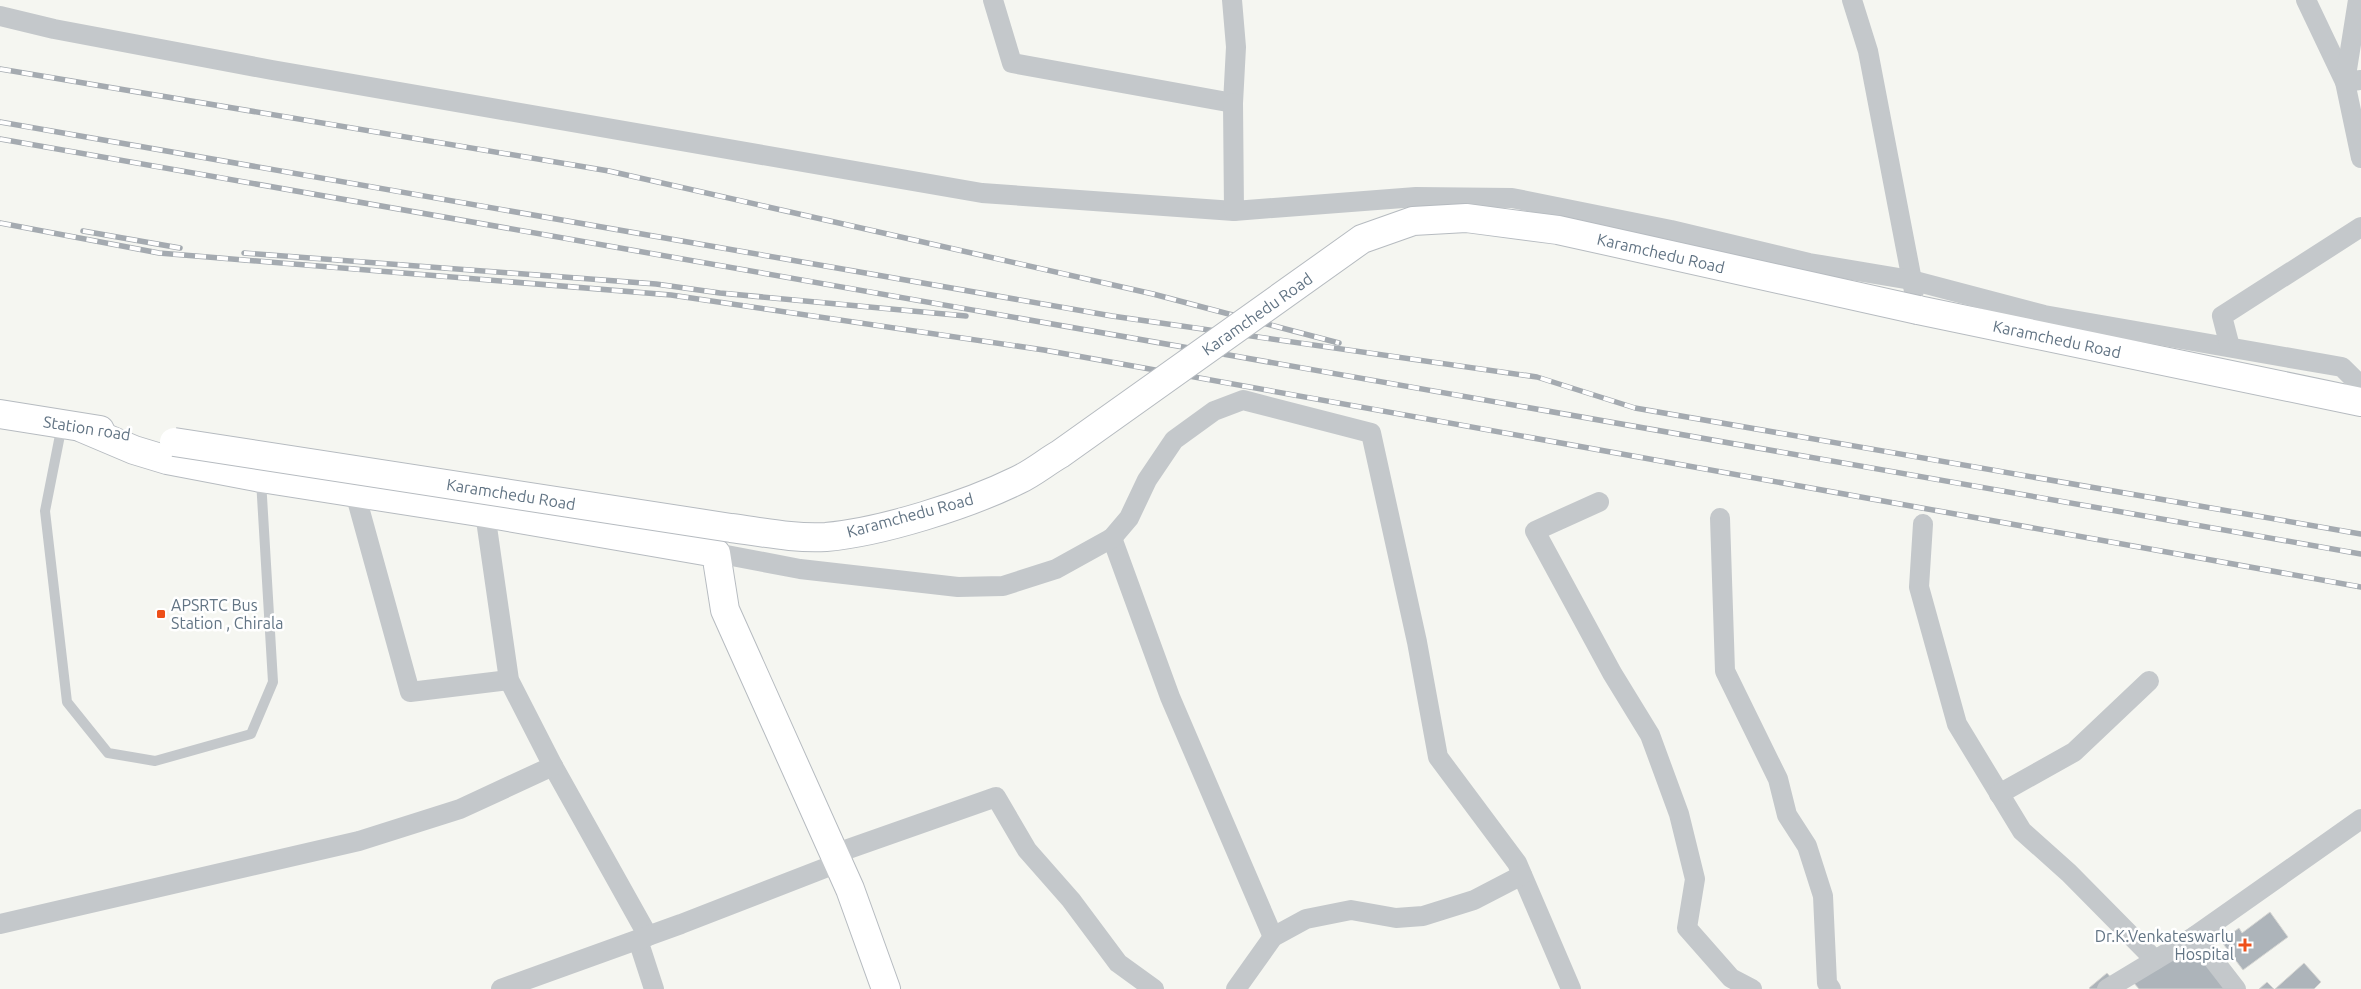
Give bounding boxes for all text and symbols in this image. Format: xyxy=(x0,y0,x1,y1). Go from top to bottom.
street label: Karamchedu Road xyxy=(1595,230,1727,276)
street label: Karamchedu Road xyxy=(1198,269,1316,359)
street label: Karamchedu Road xyxy=(1991,317,2123,361)
street label: Station road xyxy=(42,412,132,444)
street label: Karamchedu Road xyxy=(445,475,577,513)
street label: Karamchedu Road xyxy=(845,489,975,541)
place label: APSRTC Bus Station , Chirala xyxy=(171,596,283,632)
marker: APSRTC Bus Station , Chirala xyxy=(155,608,167,620)
place label: Dr.K.Venkateswarlu Hospital xyxy=(2095,927,2234,963)
marker: Dr.K.Venkateswarlu Hospital xyxy=(2238,938,2252,952)

